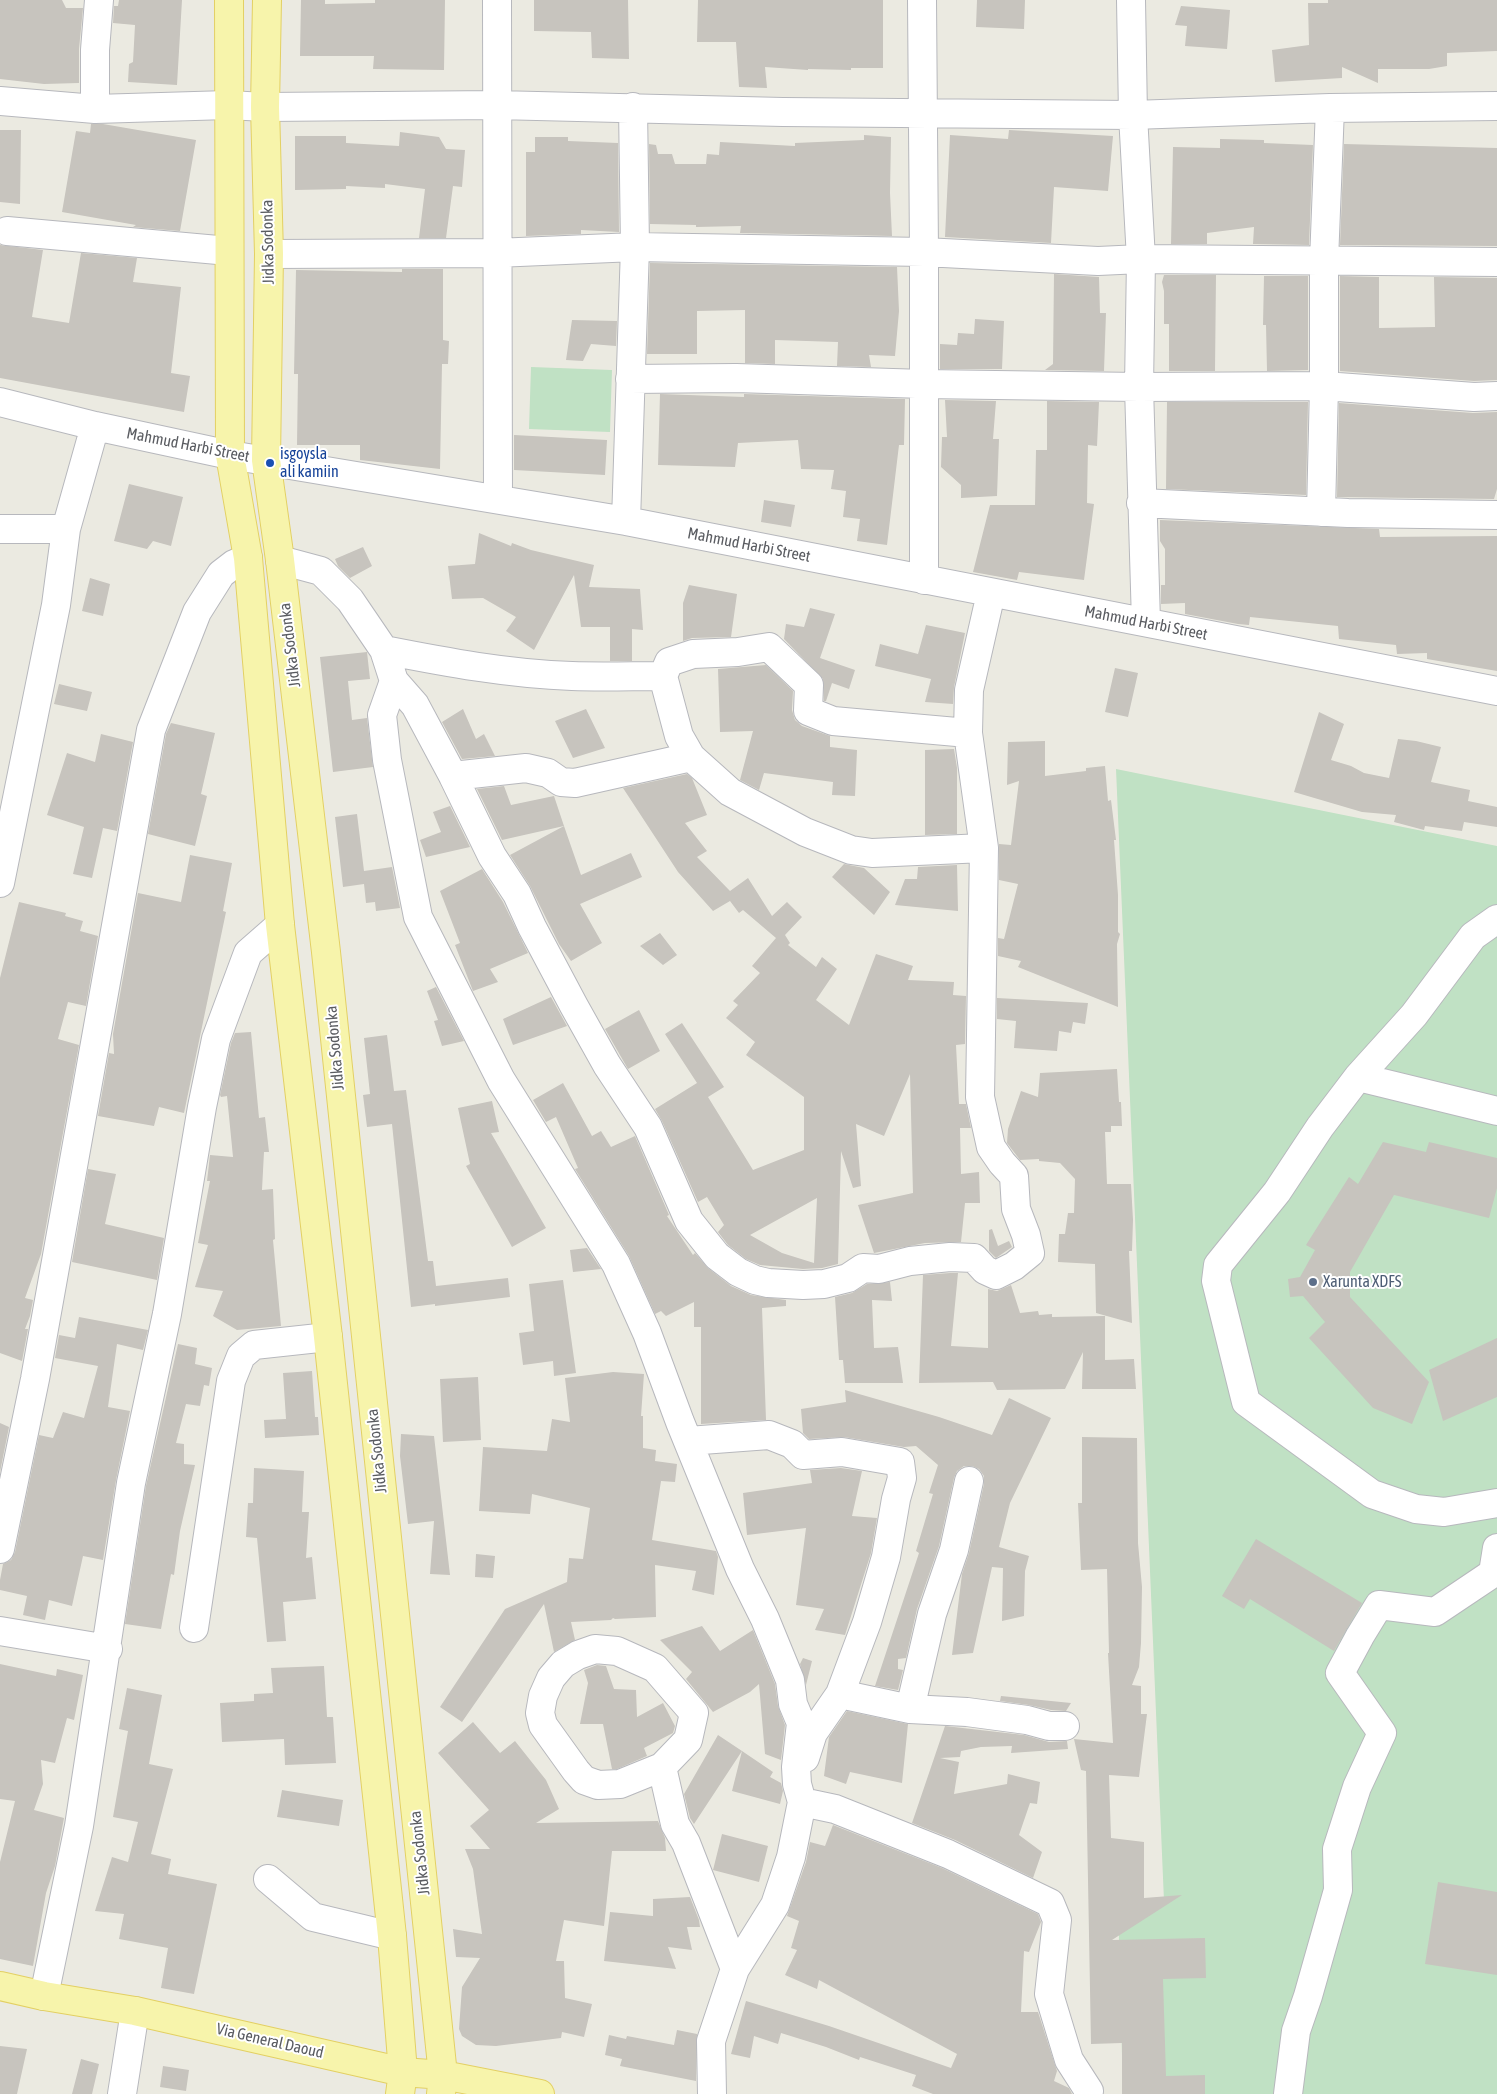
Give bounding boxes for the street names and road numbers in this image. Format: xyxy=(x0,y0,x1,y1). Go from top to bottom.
street label: Jidka Sodonka xyxy=(258,200,278,284)
street label: Mahmud Harbi Street xyxy=(125,424,251,466)
street label: Mahmud Harbi Street xyxy=(686,524,812,566)
street label: Jidka Sodonka xyxy=(275,602,305,688)
street label: Mahmud Harbi Street xyxy=(1083,602,1209,644)
street label: Jidka Sodonka xyxy=(322,1005,348,1091)
street label: Jidka Sodonka xyxy=(363,1408,391,1494)
street label: Jidka Sodonka xyxy=(406,1810,434,1896)
street label: Via General Daoud xyxy=(215,2019,325,2063)

